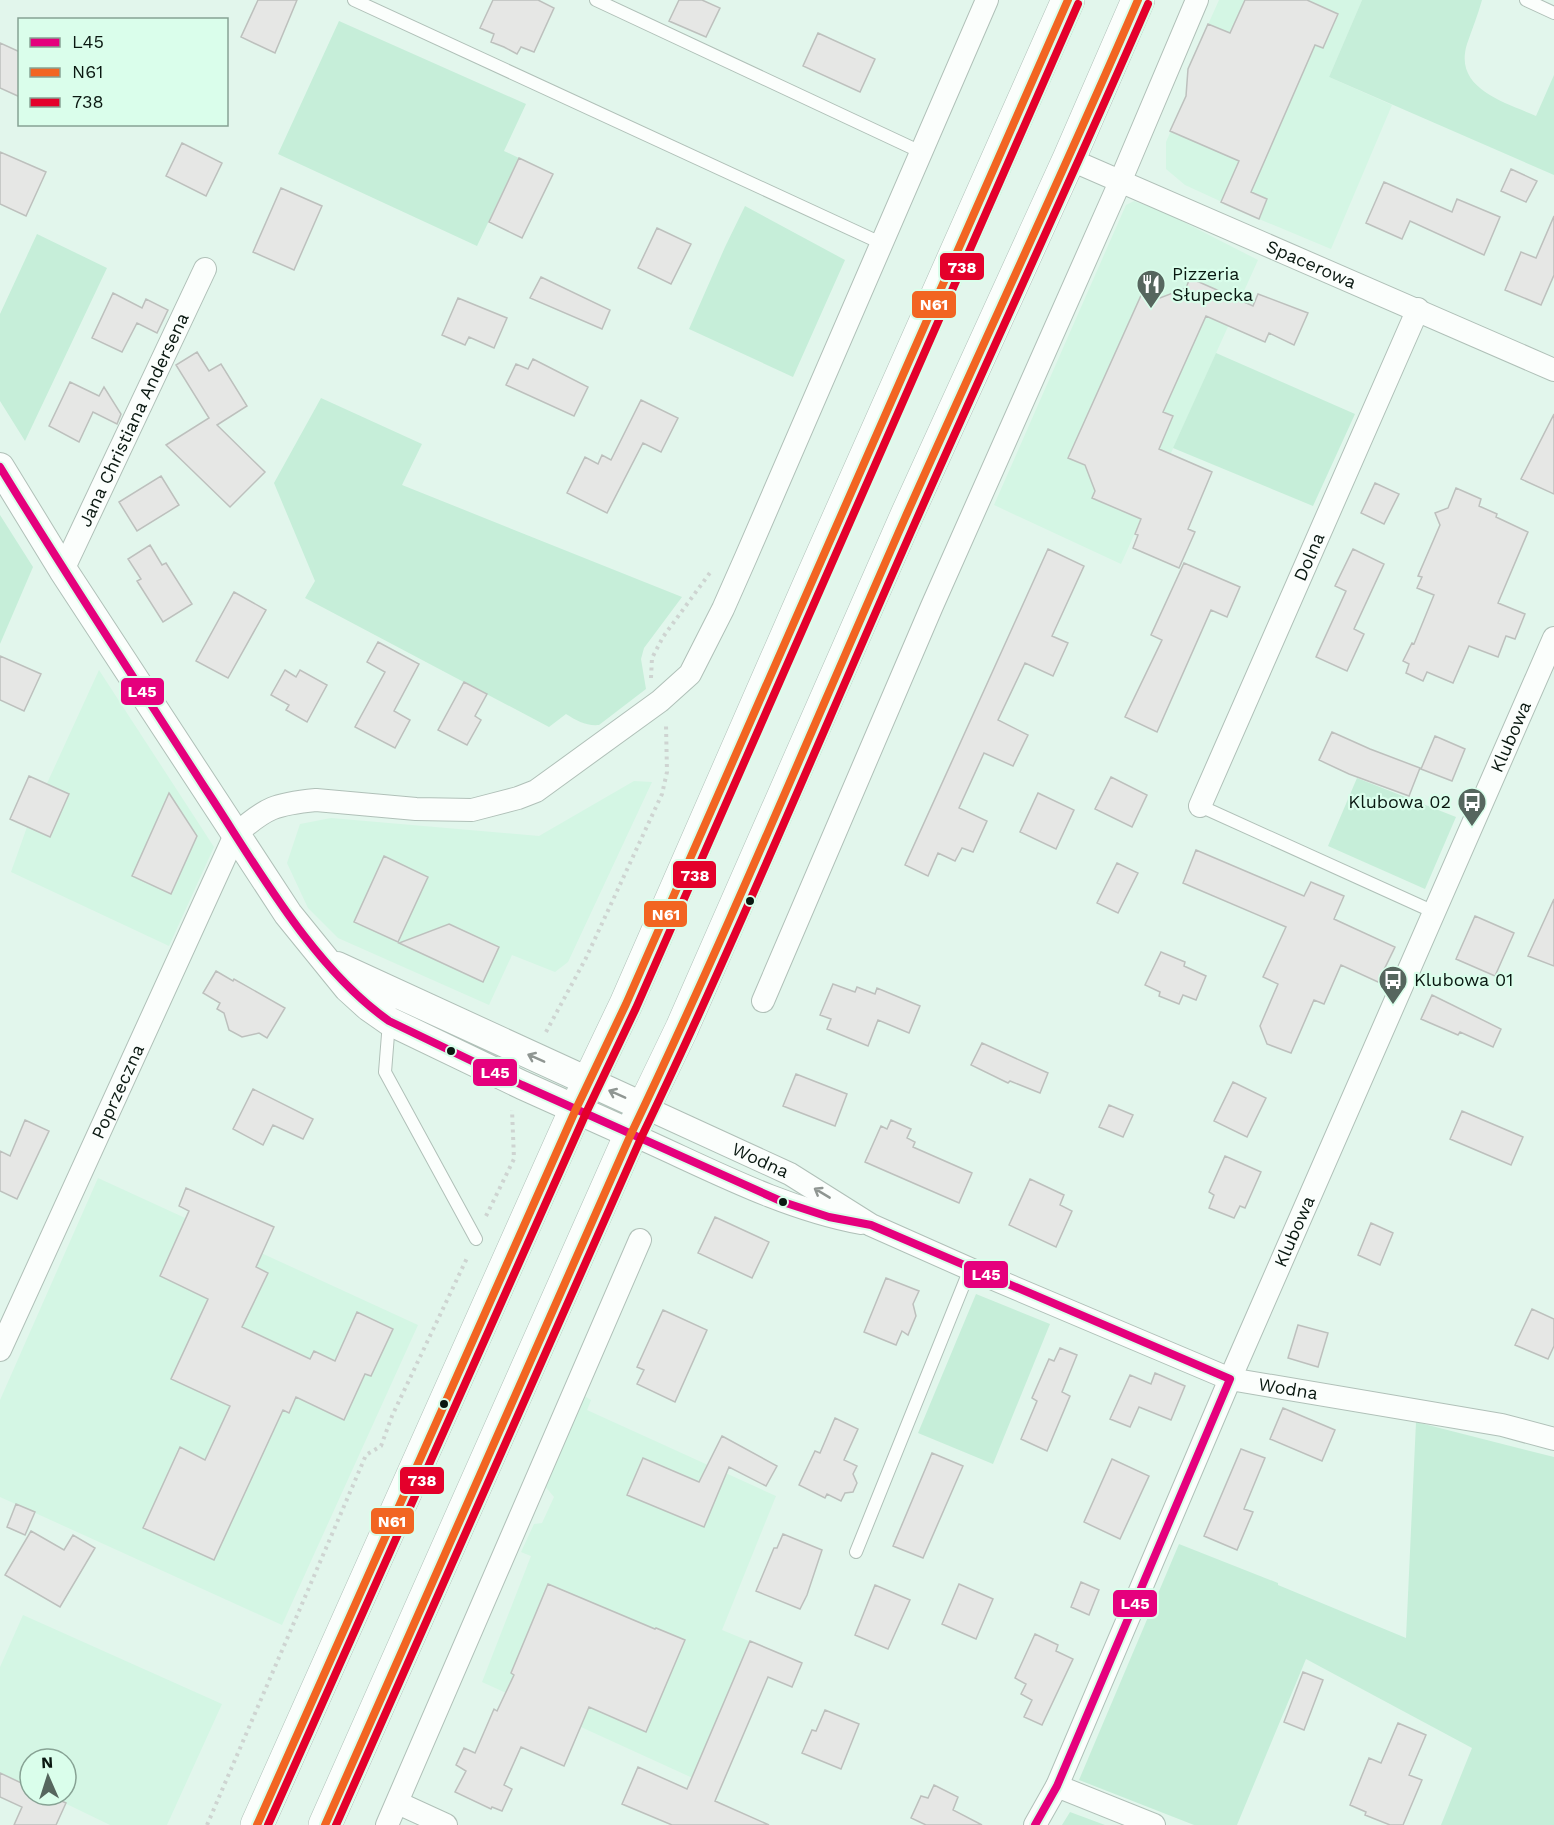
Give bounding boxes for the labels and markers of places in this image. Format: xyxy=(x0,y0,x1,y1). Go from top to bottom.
place label: Pizzeria Słupecka xyxy=(1172,263,1253,305)
restaurant icon: Pizzeria Słupecka xyxy=(1135,268,1167,310)
bus stop icon: Klubowa 02 xyxy=(1456,786,1488,828)
place label: Klubowa 02 xyxy=(1348,791,1451,812)
unlabelled marker xyxy=(744,895,756,907)
bus stop icon: Klubowa 01 xyxy=(1377,964,1409,1006)
place label: Klubowa 01 xyxy=(1414,969,1513,990)
unlabelled marker xyxy=(445,1045,457,1057)
unlabelled marker xyxy=(777,1196,789,1208)
unlabelled marker xyxy=(438,1398,450,1410)

